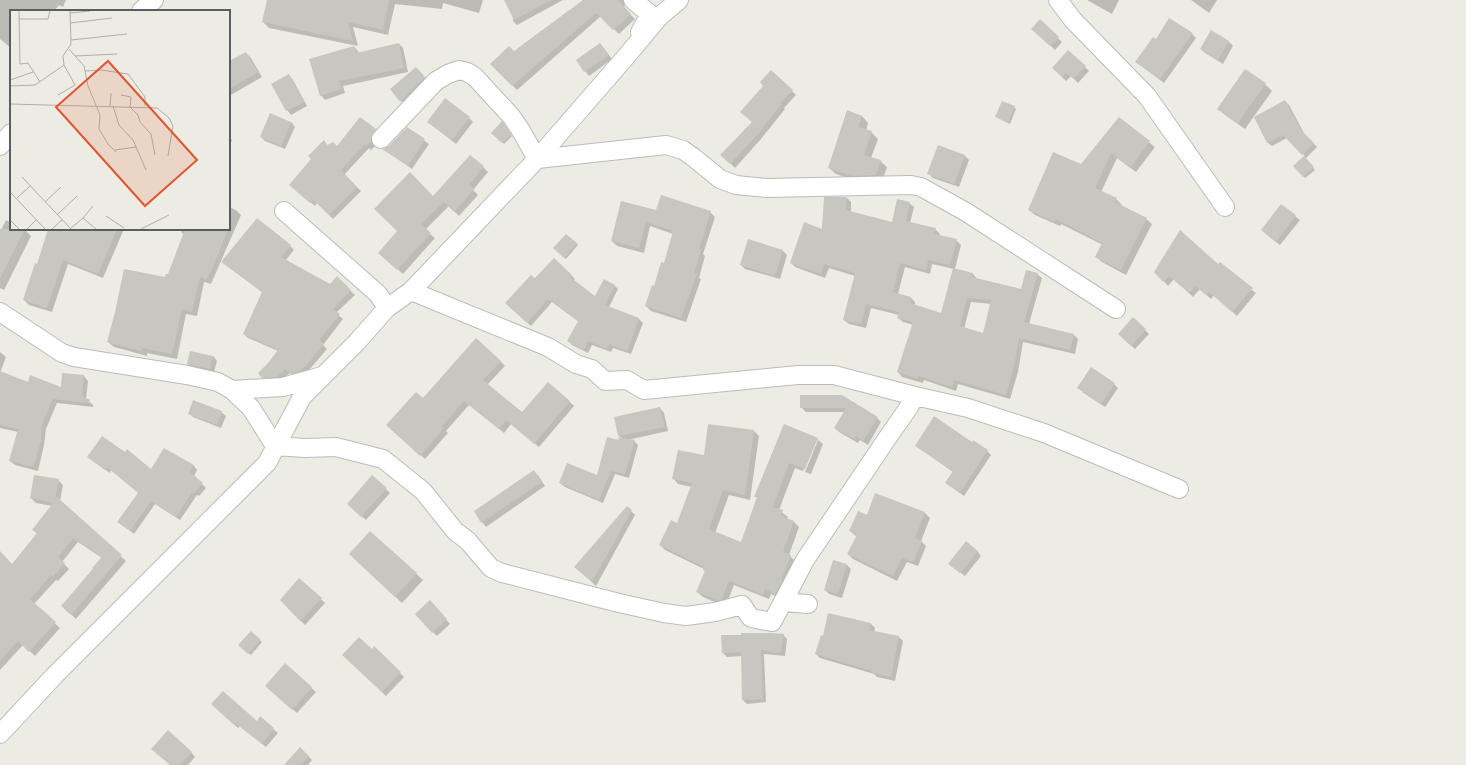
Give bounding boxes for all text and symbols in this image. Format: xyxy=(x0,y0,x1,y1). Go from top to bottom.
inset map xyxy=(10,10,230,230)

